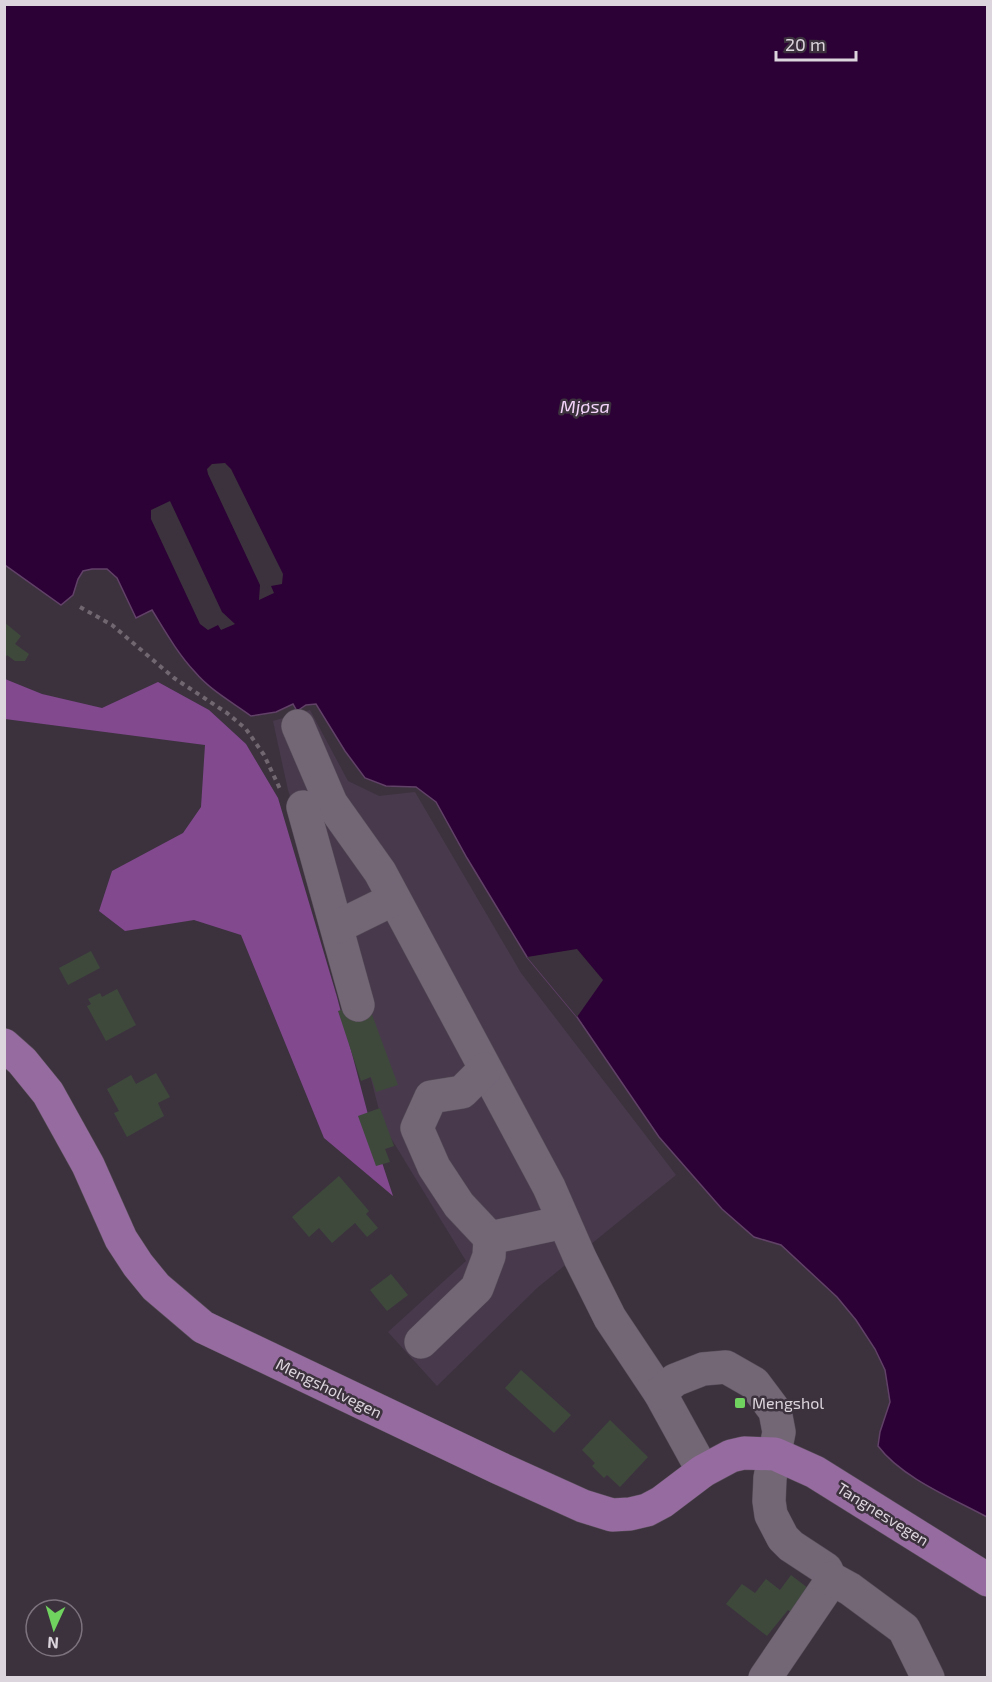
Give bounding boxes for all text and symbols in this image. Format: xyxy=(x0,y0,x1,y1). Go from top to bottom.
scale bar xyxy=(776,24,856,62)
text: 20 m xyxy=(785,33,826,55)
water label: Mjøsa xyxy=(560,395,610,417)
street label: Mengsholvegen xyxy=(273,1354,385,1421)
place label: Mengshol xyxy=(752,1393,824,1412)
marker: Mengshol xyxy=(733,1396,747,1410)
street label: Tangnesvegen xyxy=(834,1478,933,1549)
north arrow xyxy=(24,1598,84,1658)
text: N xyxy=(46,1634,59,1653)

